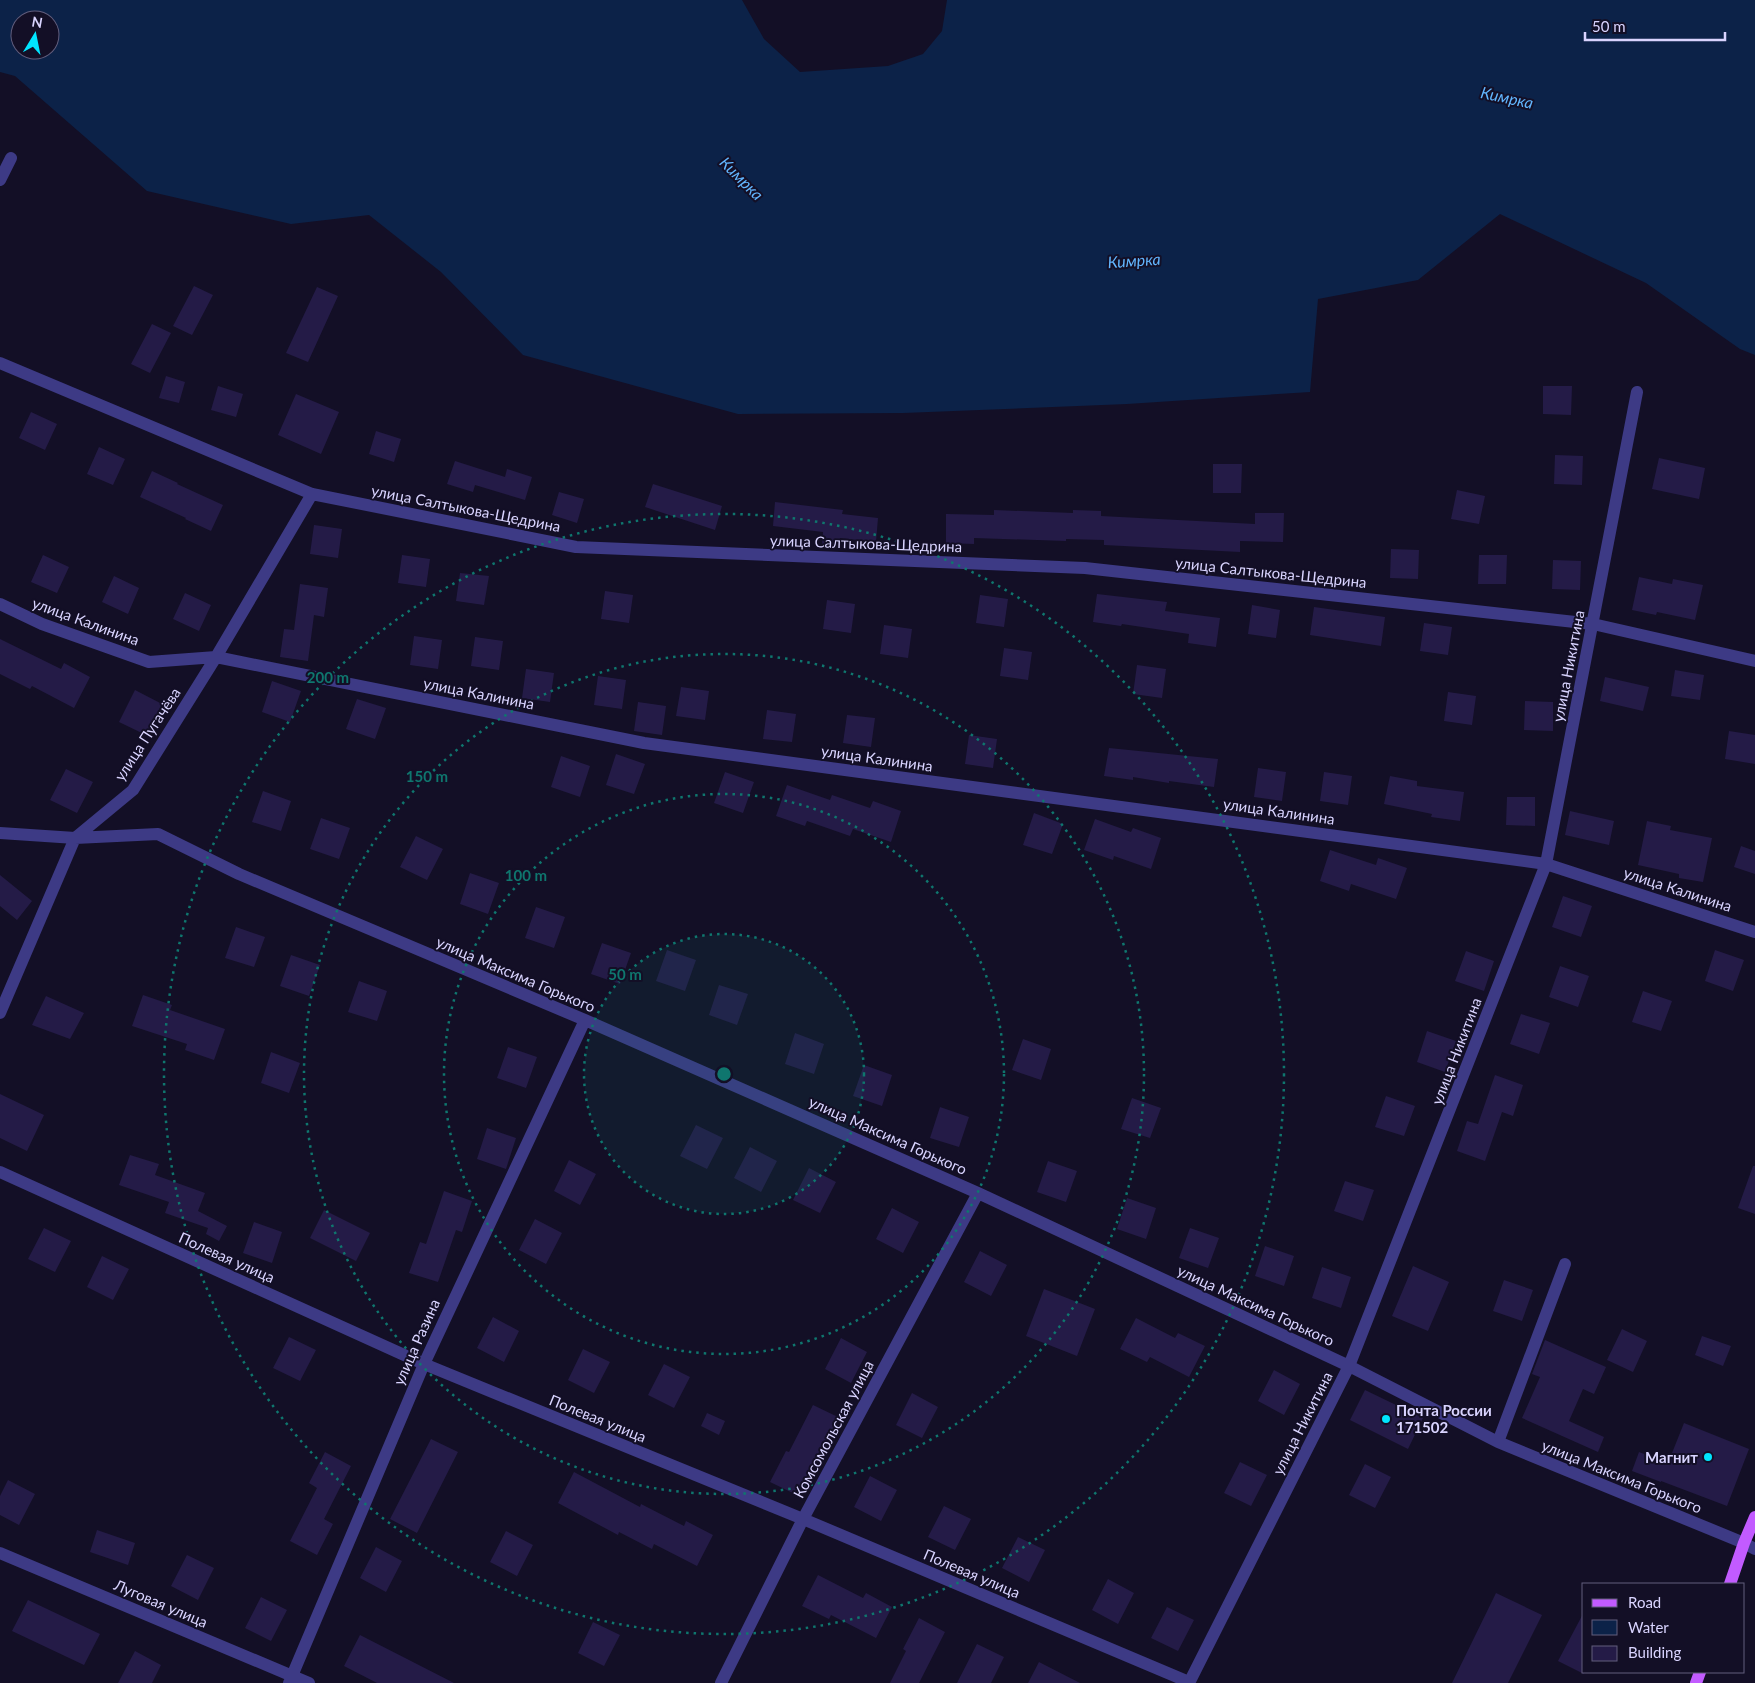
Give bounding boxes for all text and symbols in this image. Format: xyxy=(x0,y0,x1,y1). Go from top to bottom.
north arrow xyxy=(10,10,60,60)
scale bar xyxy=(1585,10,1725,42)
text: N xyxy=(31,12,44,31)
text: 50 m xyxy=(1592,17,1626,35)
water label: Кимрка xyxy=(1479,82,1535,112)
water label: Кимрка xyxy=(716,152,768,204)
water label: Кимрка xyxy=(1107,249,1161,271)
street label: улица Салтыкова-Щедрина xyxy=(370,481,562,535)
street label: улица Салтыкова-Щедрина xyxy=(770,531,962,555)
street label: улица Салтыкова-Щедрина xyxy=(1174,553,1368,591)
street label: улица Калинина xyxy=(30,593,142,649)
street label: улица Никитина xyxy=(1548,609,1588,723)
text: 200 m xyxy=(307,668,349,686)
street label: улица Калинина xyxy=(422,673,536,713)
street label: улица Пугачёва xyxy=(110,684,184,784)
street label: улица Калинина xyxy=(820,741,934,775)
text: 150 m xyxy=(406,767,448,785)
street label: улица Калинина xyxy=(1222,794,1336,828)
street label: улица Калинина xyxy=(1622,863,1734,915)
text: 100 m xyxy=(505,866,547,884)
street label: улица Максима Горького xyxy=(434,932,598,1016)
text: 50 m xyxy=(608,965,642,983)
street label: улица Никитина xyxy=(1427,995,1485,1107)
centre of rings xyxy=(715,1065,733,1083)
street label: улица Максима Горького xyxy=(806,1092,970,1178)
street label: Полевая улица xyxy=(176,1228,278,1286)
street label: улица Максима Горького xyxy=(1175,1261,1337,1349)
street label: улица Разина xyxy=(389,1296,443,1388)
street label: Комсомольская улица xyxy=(789,1357,877,1501)
street label: улица Никитина xyxy=(1268,1368,1336,1478)
street label: Полевая улица xyxy=(547,1390,649,1446)
place label: Почта России 171502 xyxy=(1396,1401,1492,1436)
marker: Почта России 171502 xyxy=(1380,1413,1392,1425)
street label: улица Максима Горького xyxy=(1539,1436,1705,1516)
place label: Магнит xyxy=(1645,1448,1698,1466)
marker: Магнит xyxy=(1702,1451,1714,1463)
street label: Полевая улица xyxy=(921,1545,1023,1601)
street label: Луговая улица xyxy=(111,1575,210,1631)
legend xyxy=(1582,1583,1745,1673)
text: Road xyxy=(1628,1593,1661,1611)
text: Water xyxy=(1628,1618,1669,1636)
text: Building xyxy=(1628,1643,1681,1661)

